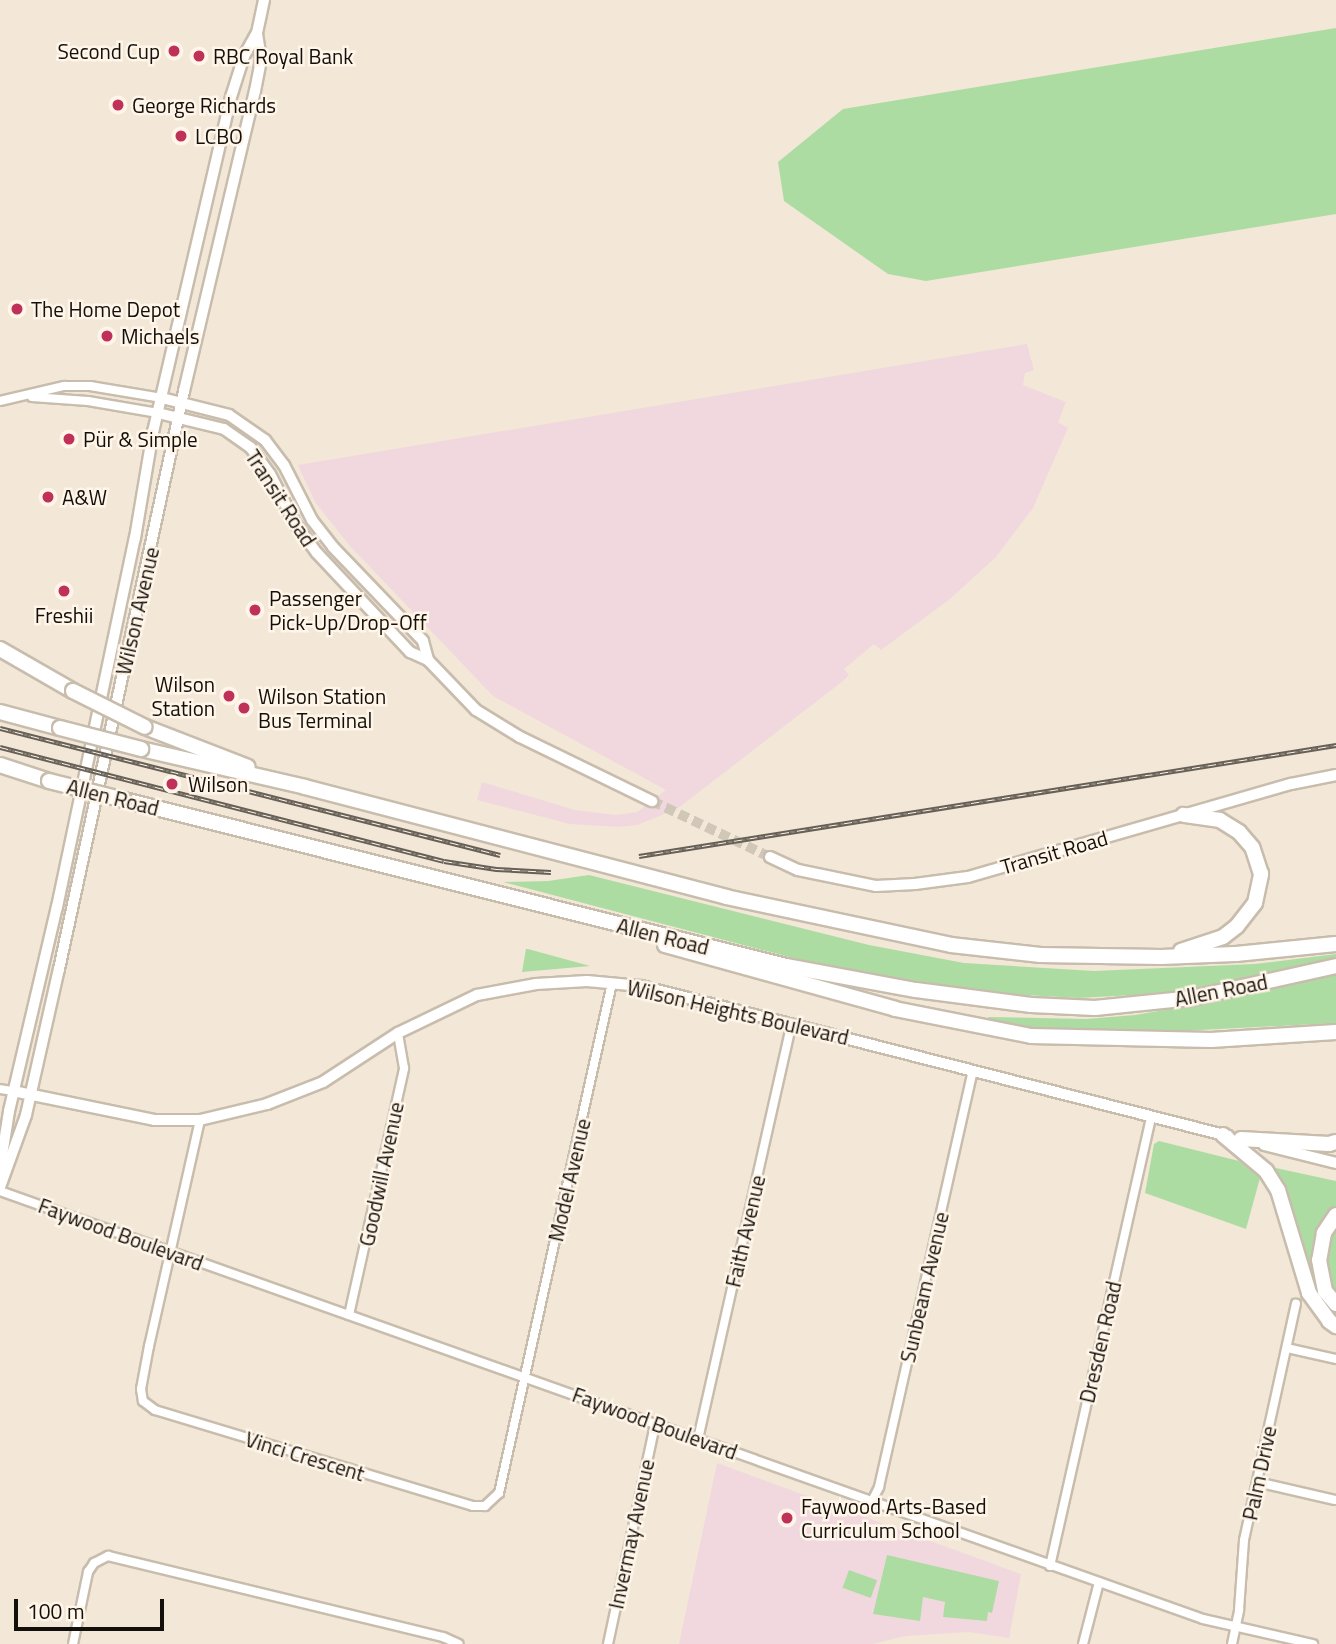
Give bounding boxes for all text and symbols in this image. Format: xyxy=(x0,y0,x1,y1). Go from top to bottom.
place label: Second Cup xyxy=(57,38,160,64)
marker: Second Cup xyxy=(166,43,182,59)
place label: RBC Royal Bank xyxy=(213,43,353,69)
marker: RBC Royal Bank xyxy=(191,48,207,64)
place label: George Richards xyxy=(132,92,276,118)
marker: George Richards xyxy=(110,97,126,113)
place label: LCBO xyxy=(195,123,243,149)
marker: LCBO xyxy=(173,128,189,144)
place label: The Home Depot xyxy=(31,296,180,322)
marker: The Home Depot xyxy=(9,301,25,317)
place label: Michaels xyxy=(121,323,199,349)
marker: Michaels xyxy=(99,328,115,344)
place label: Pür & Simple xyxy=(83,426,198,452)
marker: Pür & Simple xyxy=(61,431,77,447)
street label: Transit Road xyxy=(240,445,322,551)
place label: A&W xyxy=(62,484,107,510)
marker: A&W xyxy=(40,489,56,505)
street label: Wilson Avenue xyxy=(110,545,164,677)
marker: Freshii xyxy=(56,583,72,599)
place label: Passenger Pick-Up/Drop-Off xyxy=(269,585,427,635)
place label: Freshii xyxy=(35,602,93,628)
marker: Passenger Pick-Up/Drop-Off xyxy=(247,602,263,618)
place label: Wilson Station xyxy=(152,671,215,721)
place label: Wilson Station Bus Terminal xyxy=(258,683,386,733)
marker: Wilson Station xyxy=(221,688,237,704)
marker: Wilson Station Bus Terminal xyxy=(236,700,252,716)
place label: Wilson xyxy=(188,771,248,797)
street label: Allen Road xyxy=(64,773,162,821)
marker: Wilson xyxy=(162,774,182,794)
street label: Transit Road xyxy=(998,825,1110,879)
street label: Allen Road xyxy=(614,912,712,960)
street label: Allen Road xyxy=(1172,969,1270,1011)
street label: Wilson Heights Boulevard xyxy=(625,974,851,1050)
street label: Goodwill Avenue xyxy=(353,1100,409,1248)
street label: Model Avenue xyxy=(543,1116,595,1244)
street label: Faith Avenue xyxy=(720,1172,770,1290)
street label: Faywood Boulevard xyxy=(35,1192,207,1276)
street label: Sunbeam Avenue xyxy=(894,1209,954,1365)
street label: Dresden Road xyxy=(1074,1279,1126,1405)
street label: Faywood Boulevard xyxy=(569,1381,741,1465)
street label: Palm Drive xyxy=(1237,1424,1281,1522)
street label: Vinci Crescent xyxy=(242,1426,368,1486)
street label: Invermay Avenue xyxy=(603,1457,659,1611)
place label: Faywood Arts-Based Curriculum School xyxy=(801,1493,987,1543)
marker: Faywood Arts-Based Curriculum School xyxy=(779,1510,795,1526)
scale bar xyxy=(18,1584,168,1628)
text: 100 m xyxy=(27,1595,84,1627)

